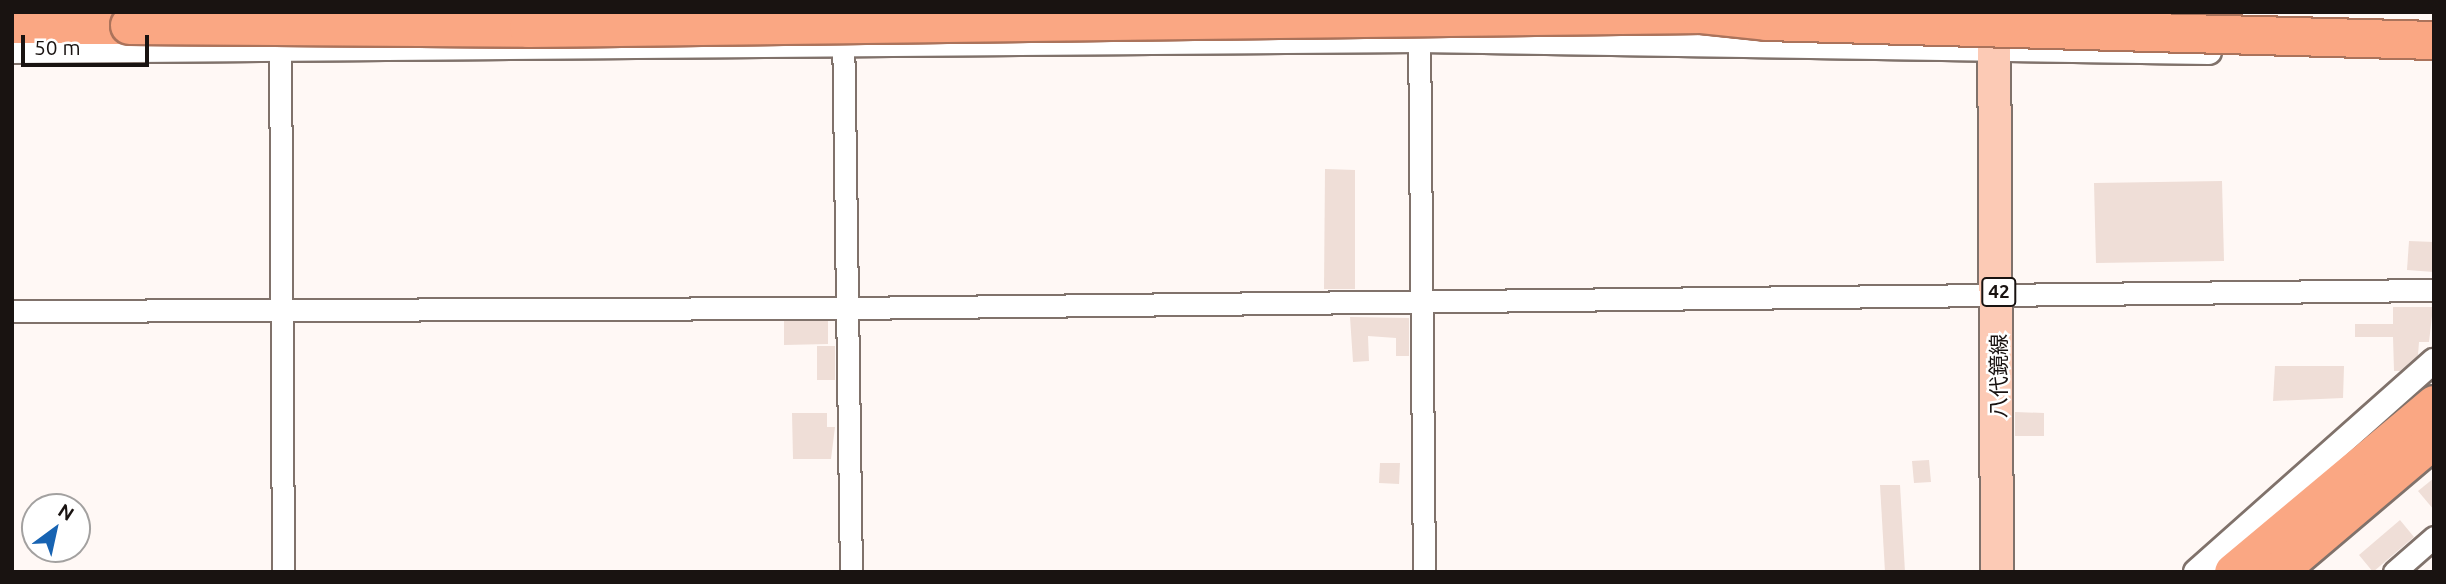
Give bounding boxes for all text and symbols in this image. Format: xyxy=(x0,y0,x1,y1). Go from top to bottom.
scale bar xyxy=(24,21,152,65)
text: 50 m xyxy=(34,35,81,59)
road number: 42 xyxy=(1980,276,2018,308)
street label: 八代鏡線 xyxy=(1985,334,2011,418)
north arrow xyxy=(21,493,91,563)
text: N xyxy=(54,499,78,525)

